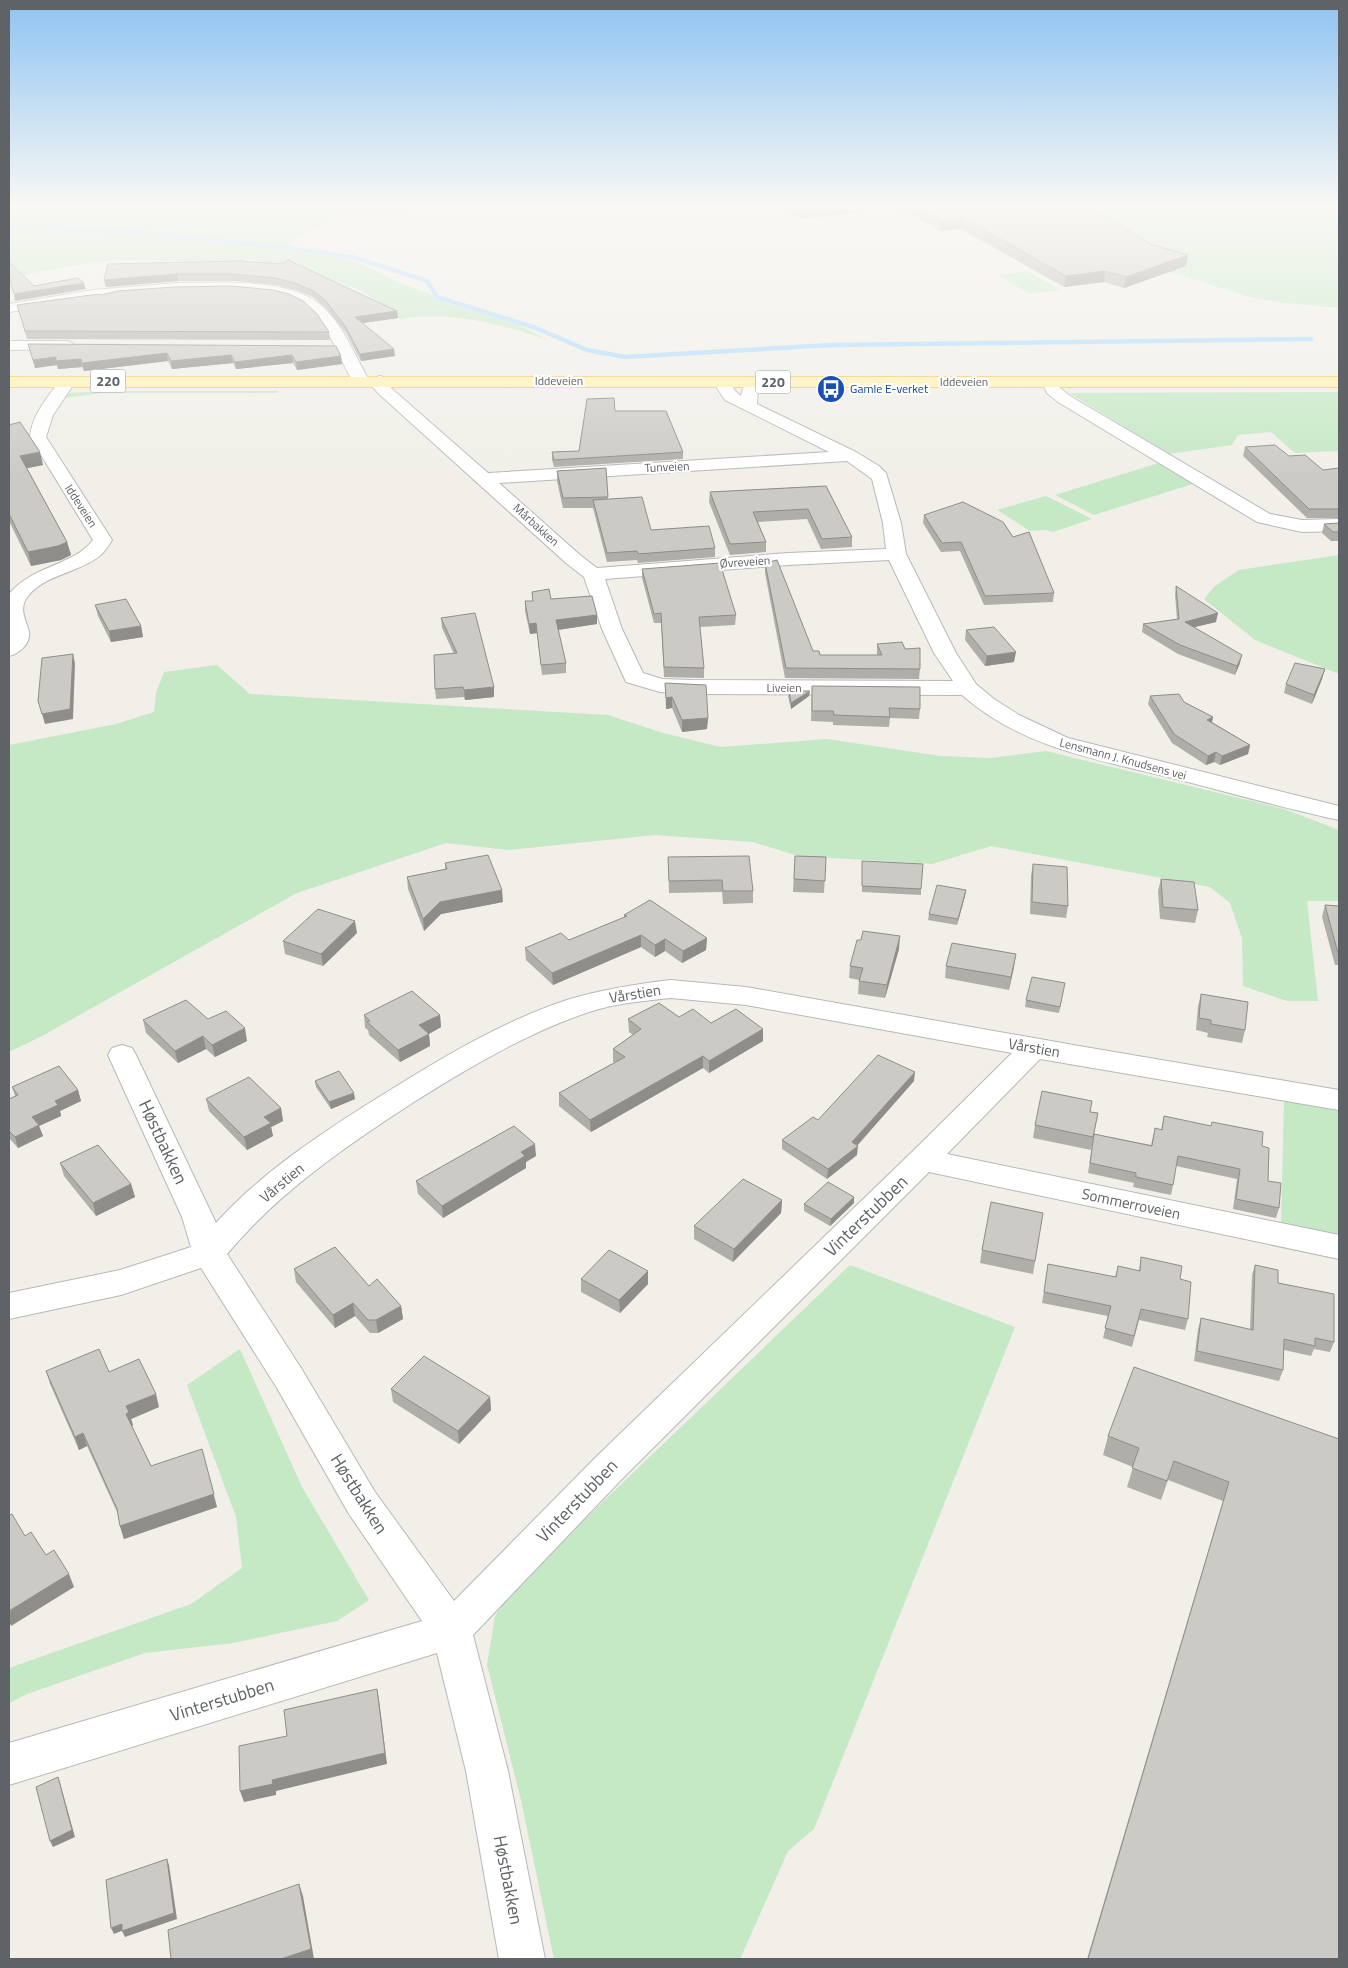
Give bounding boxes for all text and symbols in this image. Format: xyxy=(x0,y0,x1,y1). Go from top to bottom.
road number: 220 xyxy=(90,370,126,392)
street label: Iddeveien xyxy=(535,371,583,390)
road number: 220 xyxy=(756,371,790,394)
street label: Iddeveien xyxy=(940,372,988,391)
bus stop icon: Gamle E-verket xyxy=(816,374,846,404)
place label: Gamle E-verket xyxy=(850,379,929,398)
street label: Tunveien xyxy=(644,456,690,477)
street label: Iddeveien xyxy=(60,480,103,531)
street label: Mårbakken xyxy=(509,499,564,551)
street label: Øvreveien xyxy=(719,550,771,573)
street label: Liveien xyxy=(766,678,802,697)
street label: Lensmann J. Knudsens vei xyxy=(1058,732,1189,785)
street label: Vårstien xyxy=(607,978,662,1009)
street label: Vårstien xyxy=(1006,1032,1062,1063)
street label: Høstbakken xyxy=(132,1095,195,1189)
street label: Vårstien xyxy=(254,1157,309,1208)
street label: Vinterstubben xyxy=(818,1169,914,1263)
street label: Sommerroveien xyxy=(1080,1182,1183,1225)
street label: Høstbakken xyxy=(324,1448,395,1539)
street label: Vinterstubben xyxy=(530,1453,624,1549)
street label: Vinterstubben xyxy=(166,1671,277,1728)
street label: Høstbakken xyxy=(487,1833,530,1927)

